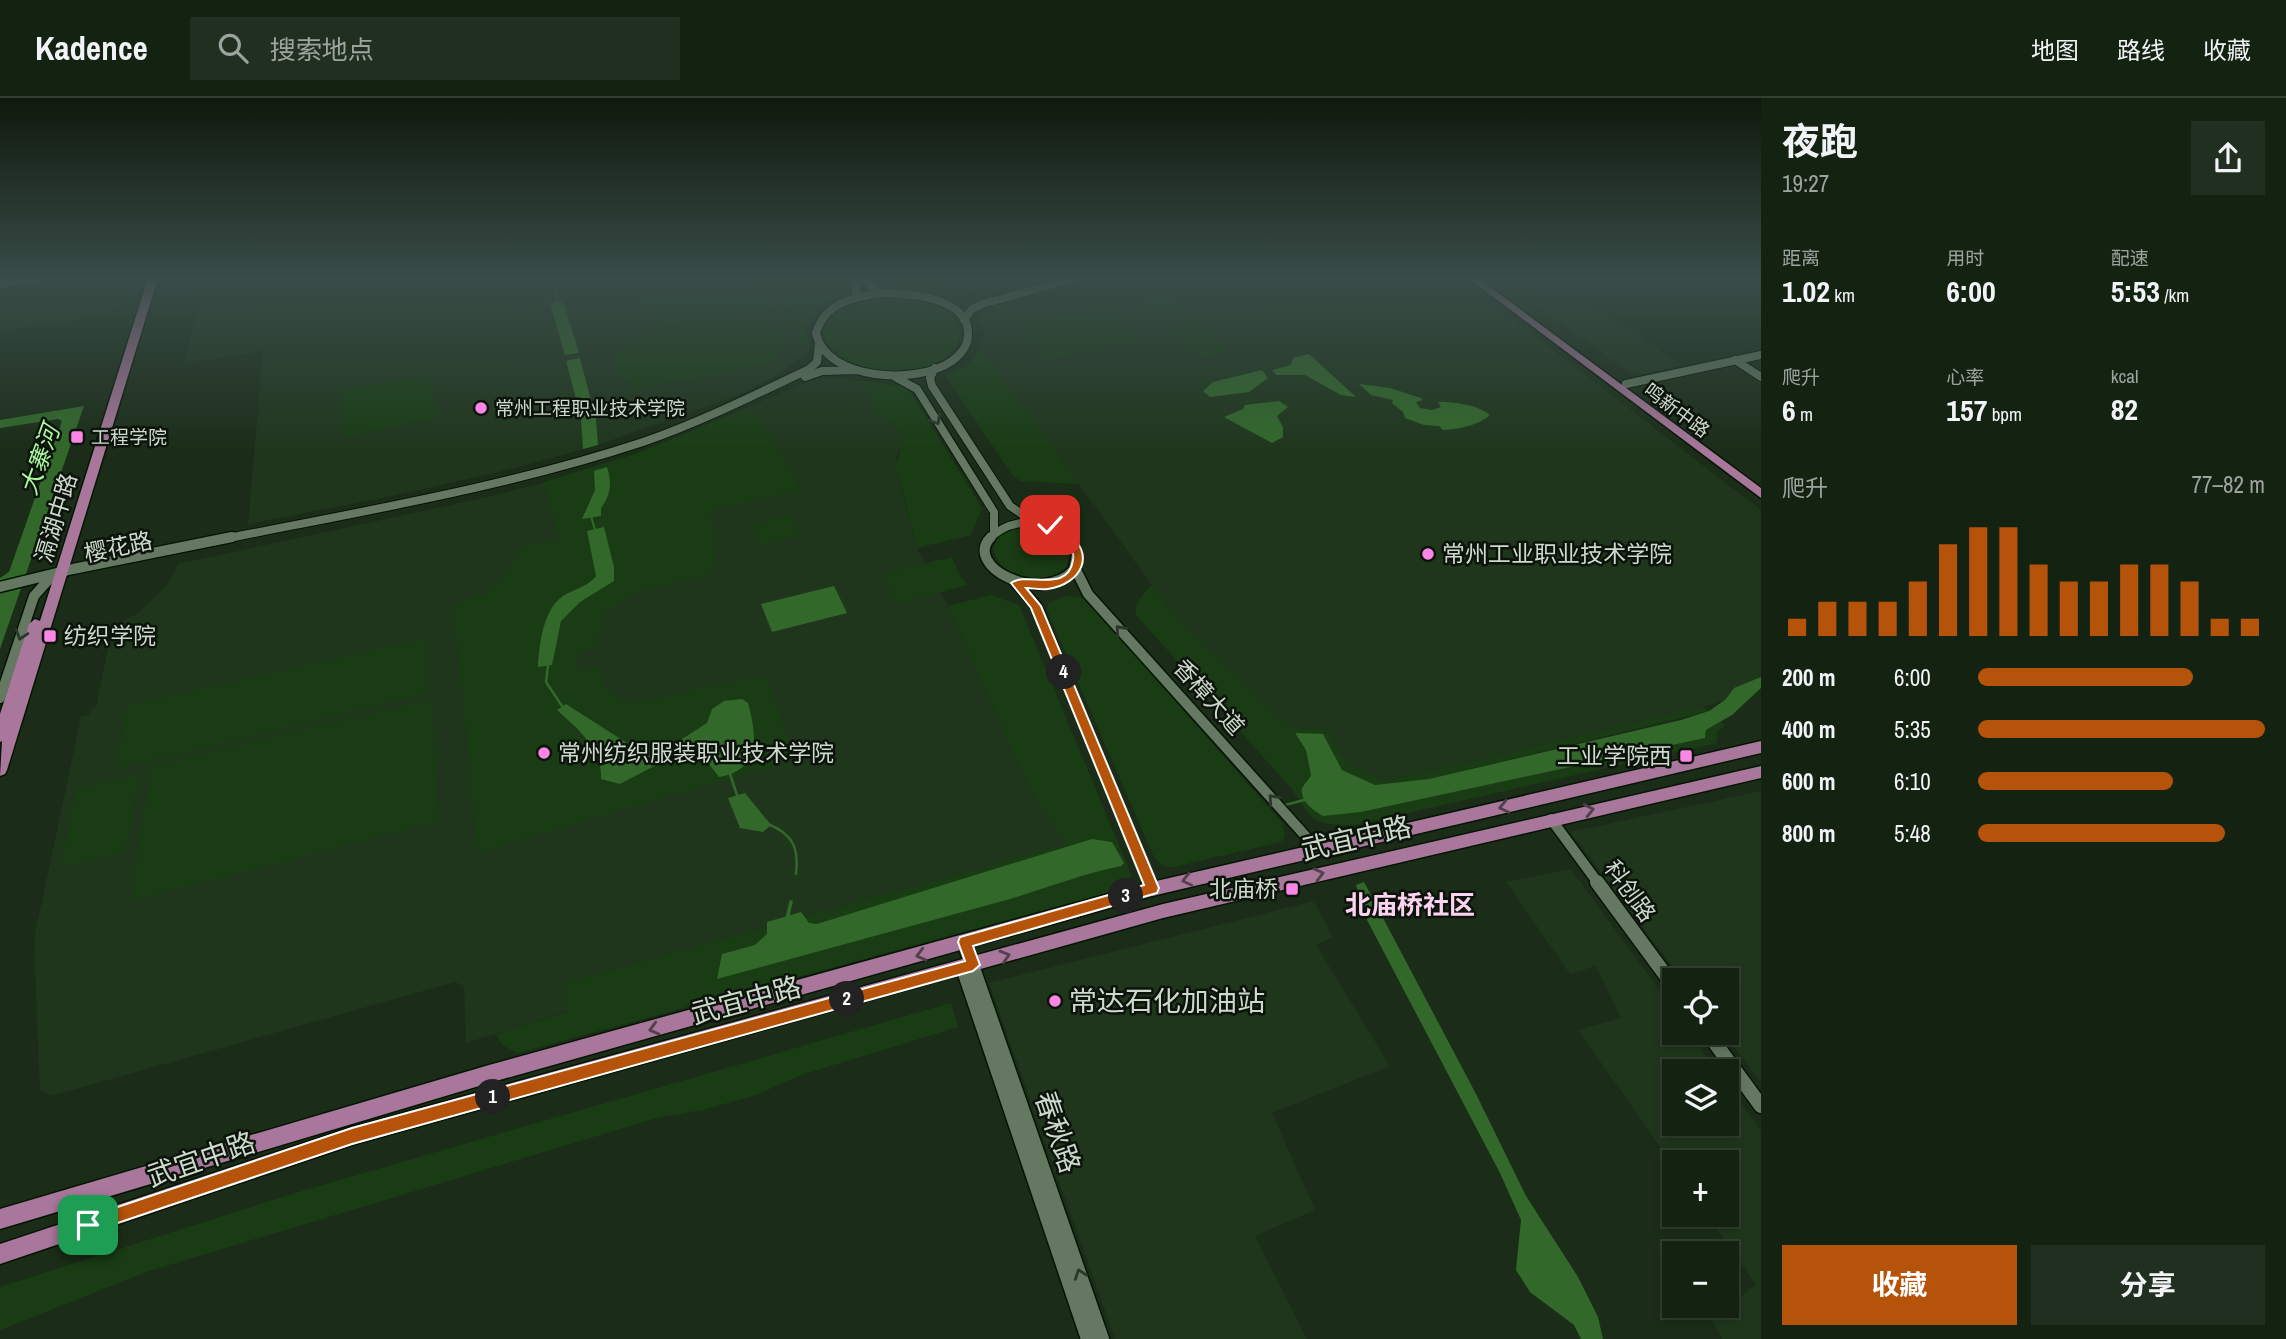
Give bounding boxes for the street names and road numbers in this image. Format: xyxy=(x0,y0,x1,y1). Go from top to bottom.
street label: 鸣新中路 xyxy=(1639,377,1715,443)
street label: 滆湖中路 xyxy=(27,469,84,566)
street label: 樱花路 xyxy=(81,524,155,569)
street label: 香樟大道 xyxy=(1167,652,1252,741)
street label: 武宜中路 xyxy=(1297,807,1415,869)
street label: 科创路 xyxy=(1598,854,1663,928)
street label: 武宜中路 xyxy=(687,967,805,1033)
street label: 春秋路 xyxy=(1026,1086,1090,1178)
street label: 武宜中路 xyxy=(142,1123,260,1195)

